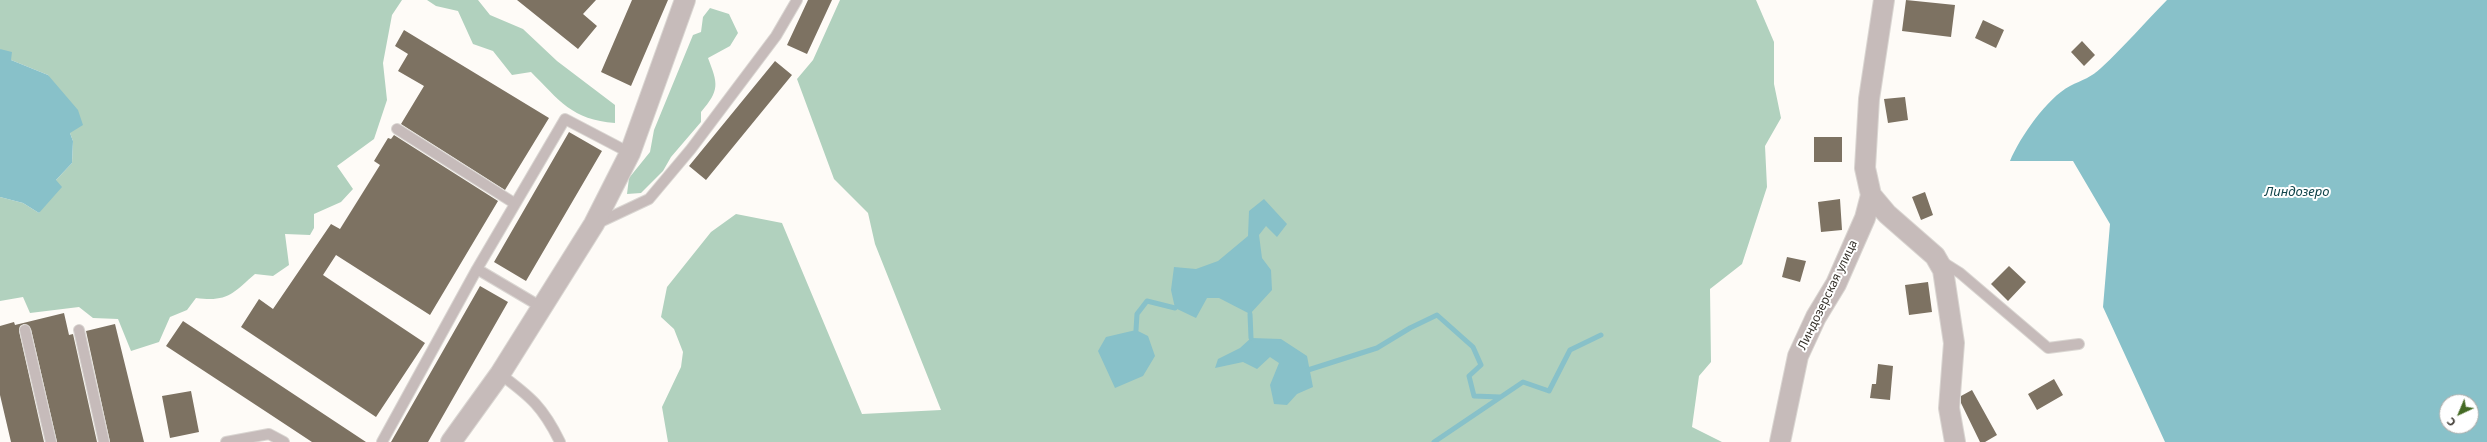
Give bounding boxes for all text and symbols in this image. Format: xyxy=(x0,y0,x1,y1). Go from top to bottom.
water label: Линдозеро xyxy=(2265,184,2329,200)
street label: Линдозерская улица xyxy=(1795,238,1861,352)
north arrow xyxy=(2439,394,2479,434)
text: С xyxy=(2443,414,2459,430)

